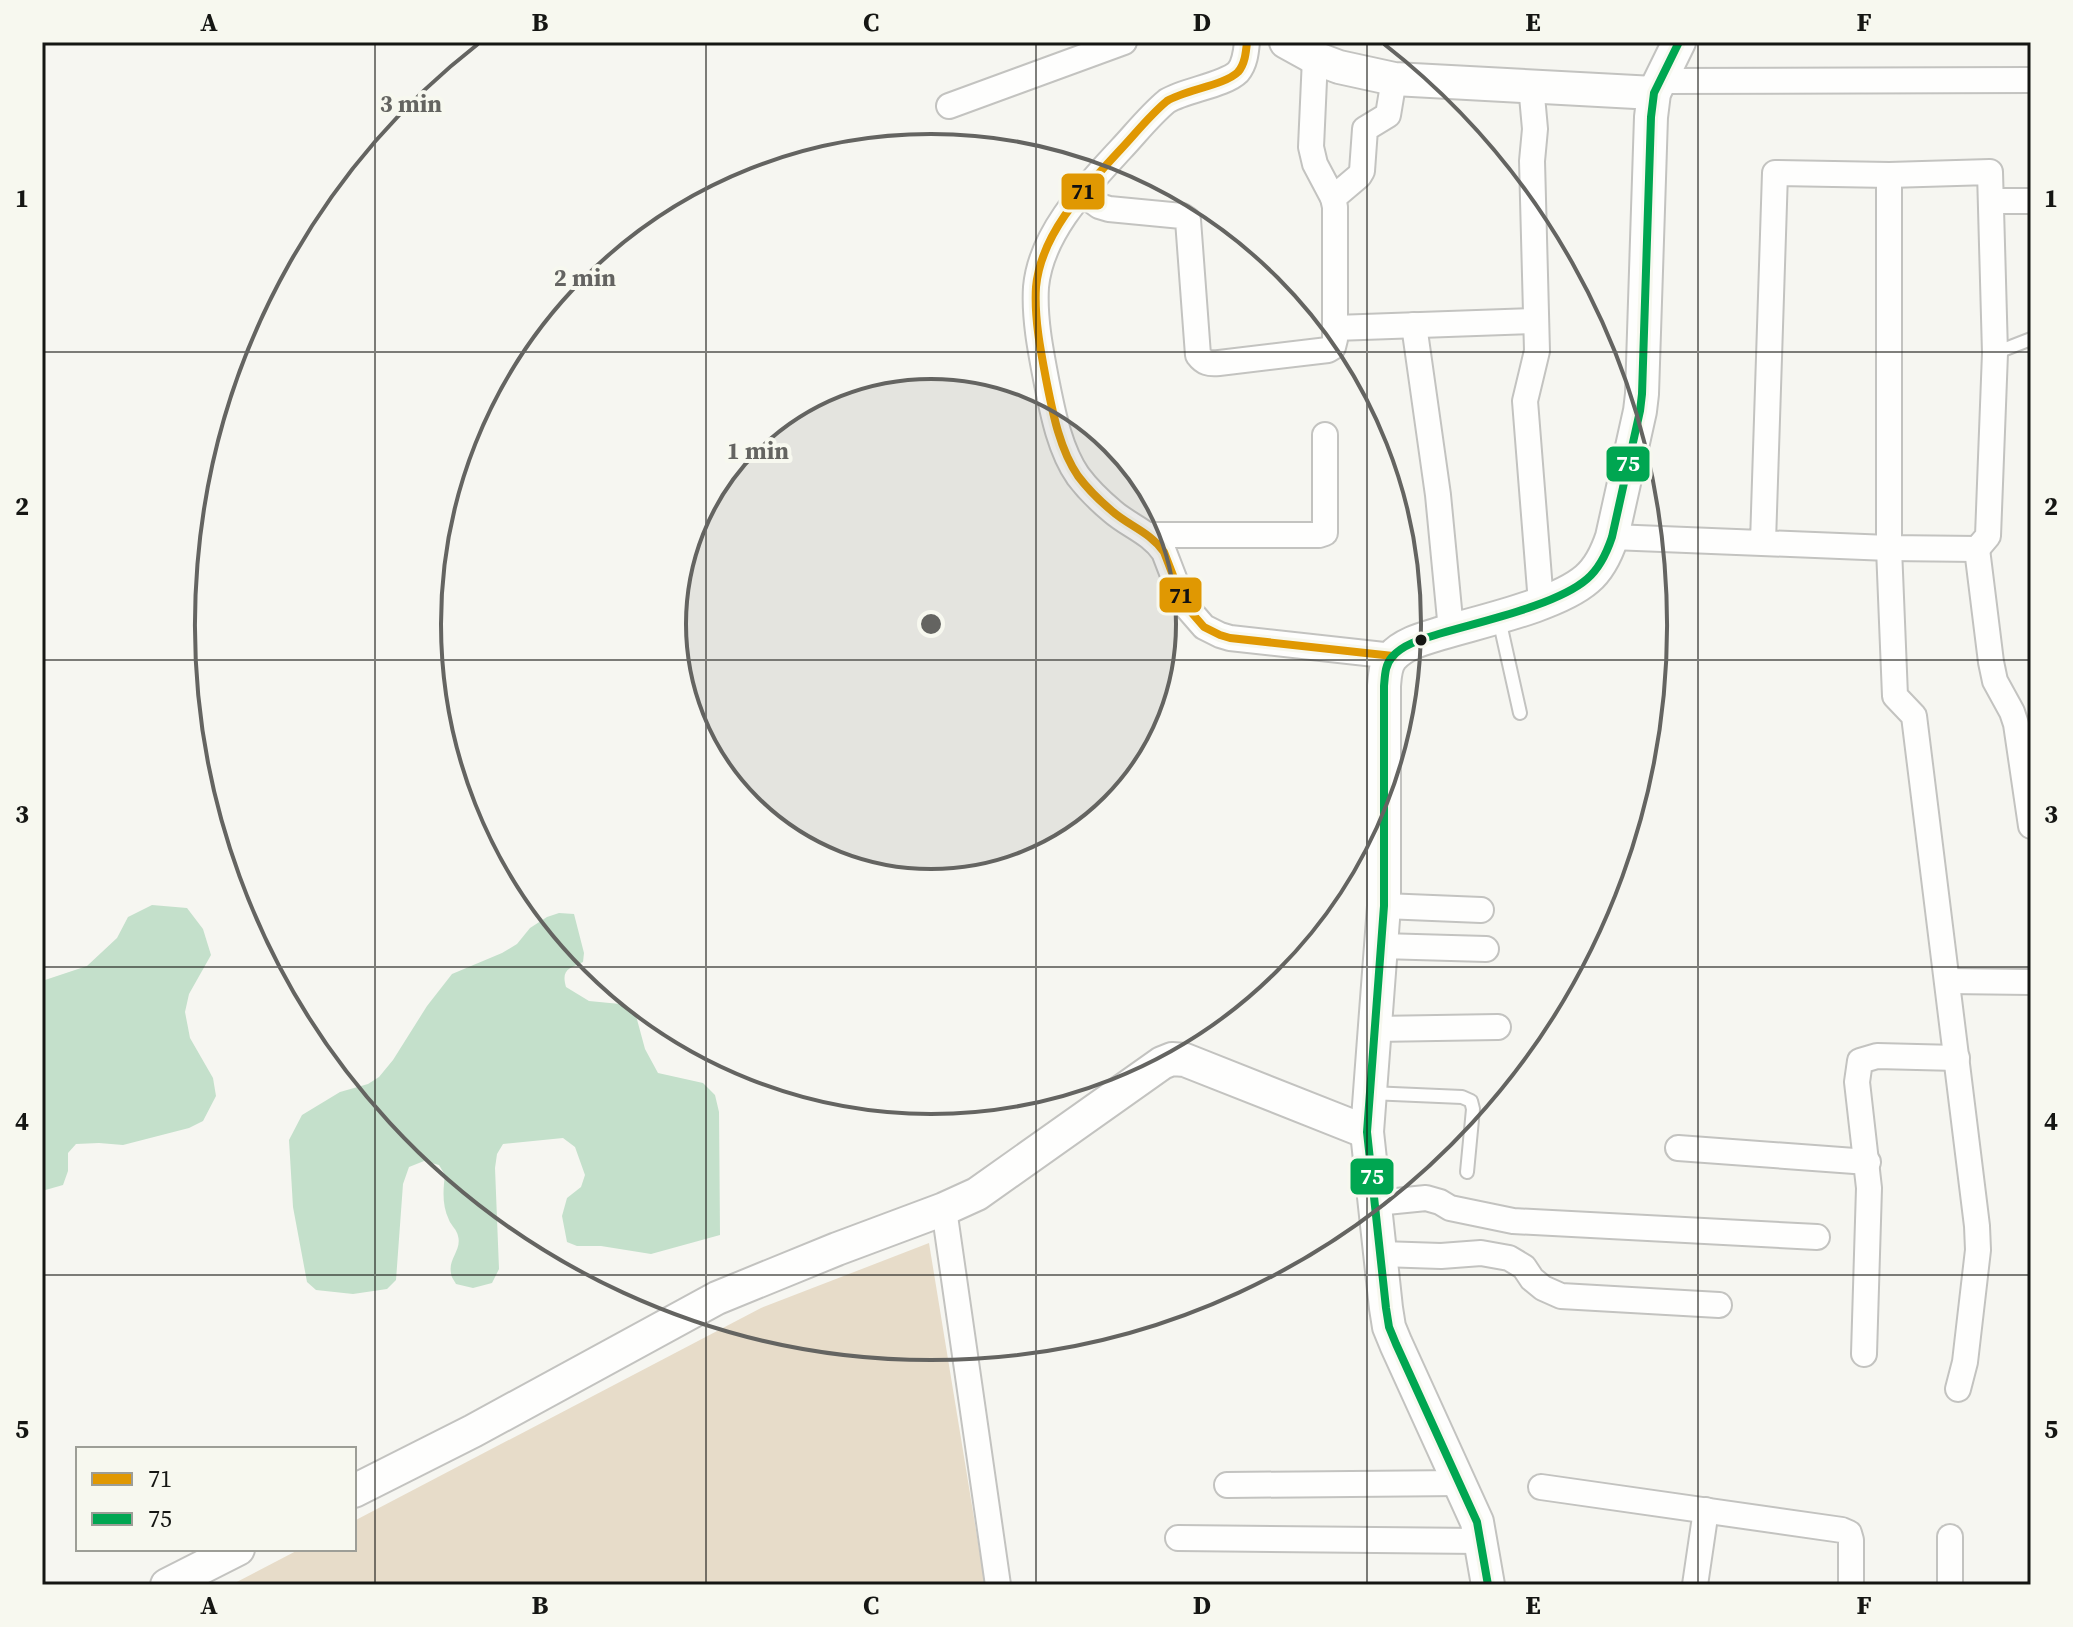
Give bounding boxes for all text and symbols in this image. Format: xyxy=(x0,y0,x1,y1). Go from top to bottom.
text: A xyxy=(200,4,218,40)
text: B xyxy=(532,4,549,40)
text: C xyxy=(863,4,879,40)
text: D xyxy=(1193,4,1211,40)
text: E xyxy=(1525,4,1541,40)
text: F xyxy=(1856,4,1872,40)
text: 3 min xyxy=(380,87,442,120)
line badge: 71 xyxy=(1060,172,1106,211)
text: 71 xyxy=(1071,176,1095,206)
text: 1 xyxy=(15,180,29,216)
text: 1 xyxy=(2044,180,2058,216)
text: 2 min xyxy=(554,261,616,294)
text: 1 min xyxy=(727,434,789,467)
line badge: 75 xyxy=(1605,445,1651,483)
text: 75 xyxy=(1616,448,1640,478)
text: 2 xyxy=(15,488,29,524)
text: 2 xyxy=(2044,488,2058,524)
line badge: 71 xyxy=(1158,576,1203,614)
text: 71 xyxy=(1169,580,1193,610)
centre of rings xyxy=(917,610,945,638)
unlabelled marker xyxy=(1413,632,1429,648)
text: 3 xyxy=(15,796,29,832)
text: 3 xyxy=(2044,796,2058,832)
text: 4 xyxy=(15,1103,29,1139)
text: 4 xyxy=(2044,1103,2058,1139)
line badge: 75 xyxy=(1349,1157,1395,1196)
text: 75 xyxy=(1360,1161,1384,1191)
text: 5 xyxy=(15,1411,29,1447)
text: 5 xyxy=(2044,1411,2058,1447)
legend xyxy=(76,1447,356,1551)
text: 71 xyxy=(148,1462,172,1495)
text: 75 xyxy=(148,1502,172,1535)
text: A xyxy=(200,1587,218,1623)
text: B xyxy=(532,1587,549,1623)
text: C xyxy=(863,1587,879,1623)
text: D xyxy=(1193,1587,1211,1623)
text: E xyxy=(1525,1587,1541,1623)
text: F xyxy=(1856,1587,1872,1623)

